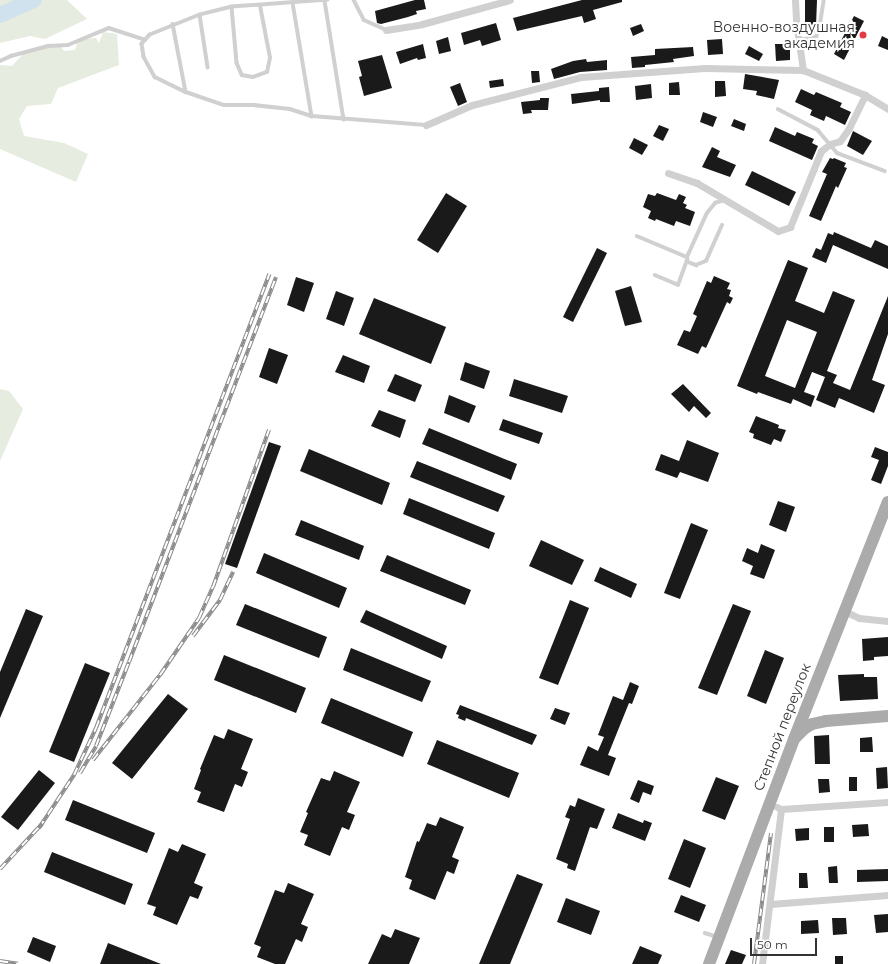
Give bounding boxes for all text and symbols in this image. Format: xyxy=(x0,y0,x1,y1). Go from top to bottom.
place label: Военно-воздушная академия xyxy=(713,19,855,52)
marker: Военно-воздушная академия xyxy=(858,30,868,40)
street label: Степной переулок xyxy=(750,661,814,793)
scale bar xyxy=(752,930,819,956)
text: 50 m xyxy=(757,937,788,952)

